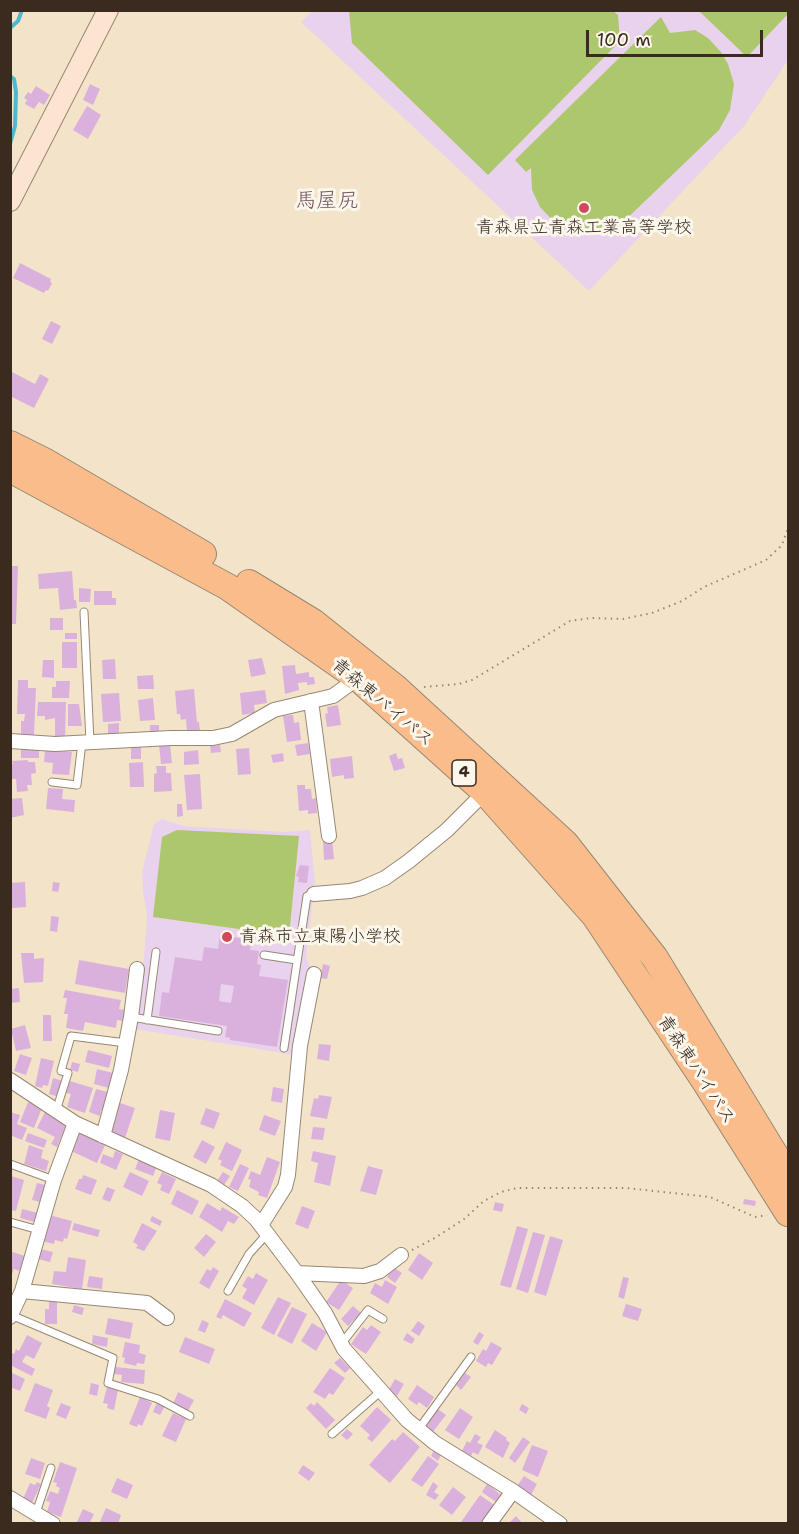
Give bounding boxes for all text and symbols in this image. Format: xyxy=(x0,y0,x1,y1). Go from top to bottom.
scale bar xyxy=(589,18,766,56)
text: 100 m xyxy=(597,28,651,52)
district label: 馬屋尻 xyxy=(296,189,358,215)
marker: 青森県立青森工業高等学校 xyxy=(577,201,591,215)
place label: 青森県立青森工業高等学校 xyxy=(476,217,692,239)
street label: 青森東バイパス xyxy=(327,654,437,752)
road number: 4 xyxy=(452,760,476,786)
place label: 青森市立東陽小学校 xyxy=(239,926,401,948)
marker: 青森市立東陽小学校 xyxy=(220,930,234,944)
street label: 青森東バイパス xyxy=(653,1011,739,1129)

